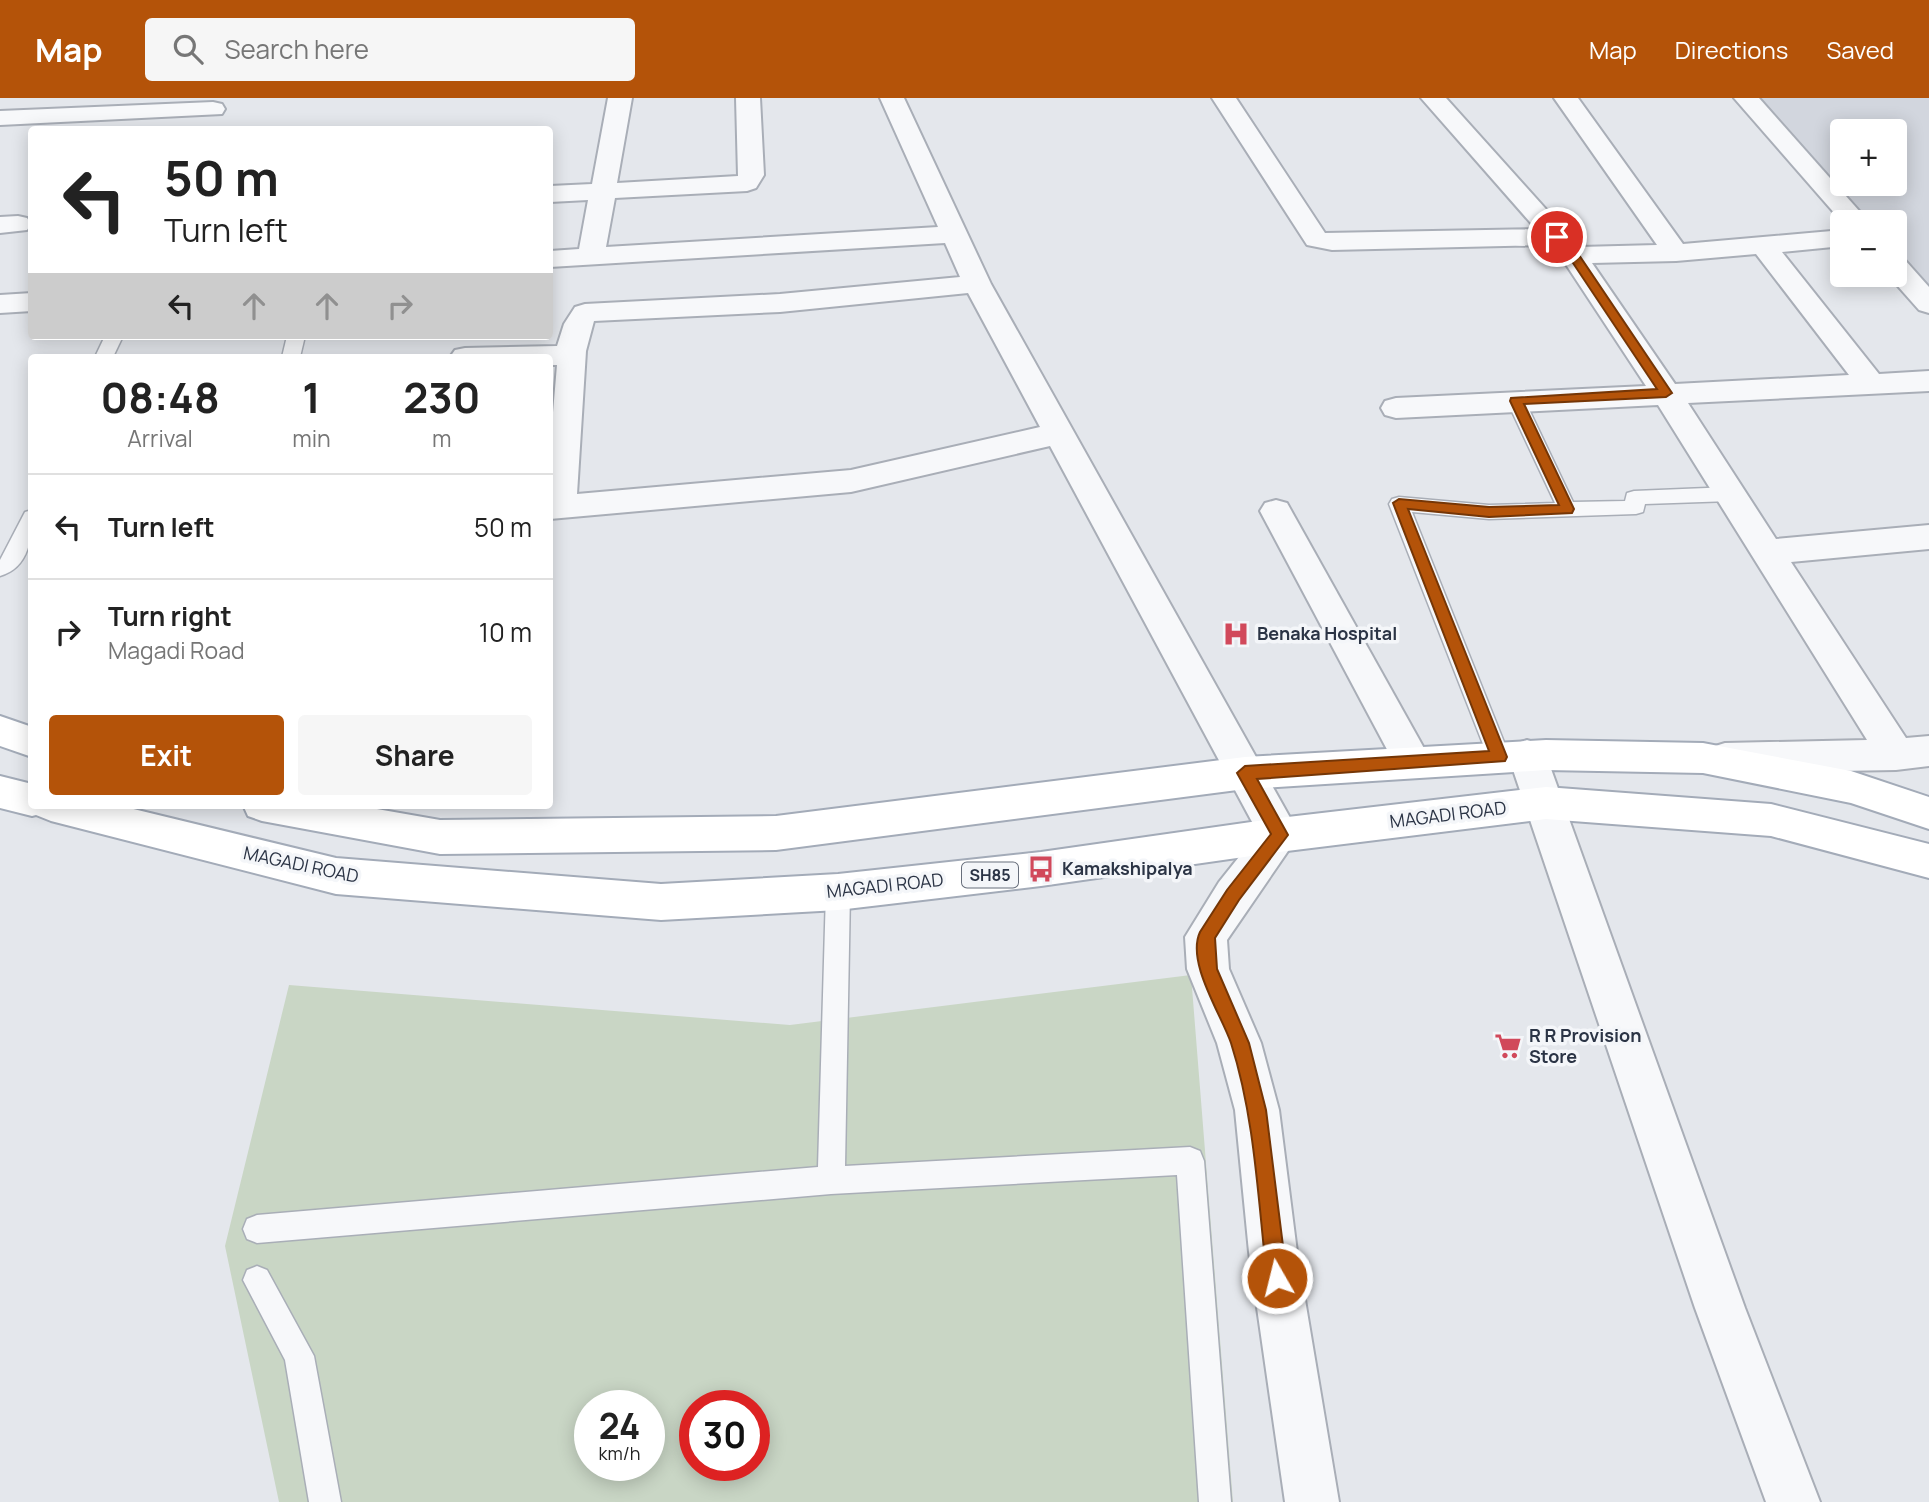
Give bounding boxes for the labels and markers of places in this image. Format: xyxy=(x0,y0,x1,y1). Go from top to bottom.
pin xyxy=(1527,207,1587,267)
hospital icon: Benaka Hospital xyxy=(1221,619,1251,649)
place label: Benaka Hospital xyxy=(1257,621,1397,645)
bus stop icon: Kamakshipalya xyxy=(1026,854,1056,884)
place label: Kamakshipalya xyxy=(1062,856,1193,880)
place label: R R Provision Store xyxy=(1529,1023,1641,1068)
supermarket icon: R R Provision Store xyxy=(1493,1031,1523,1061)

